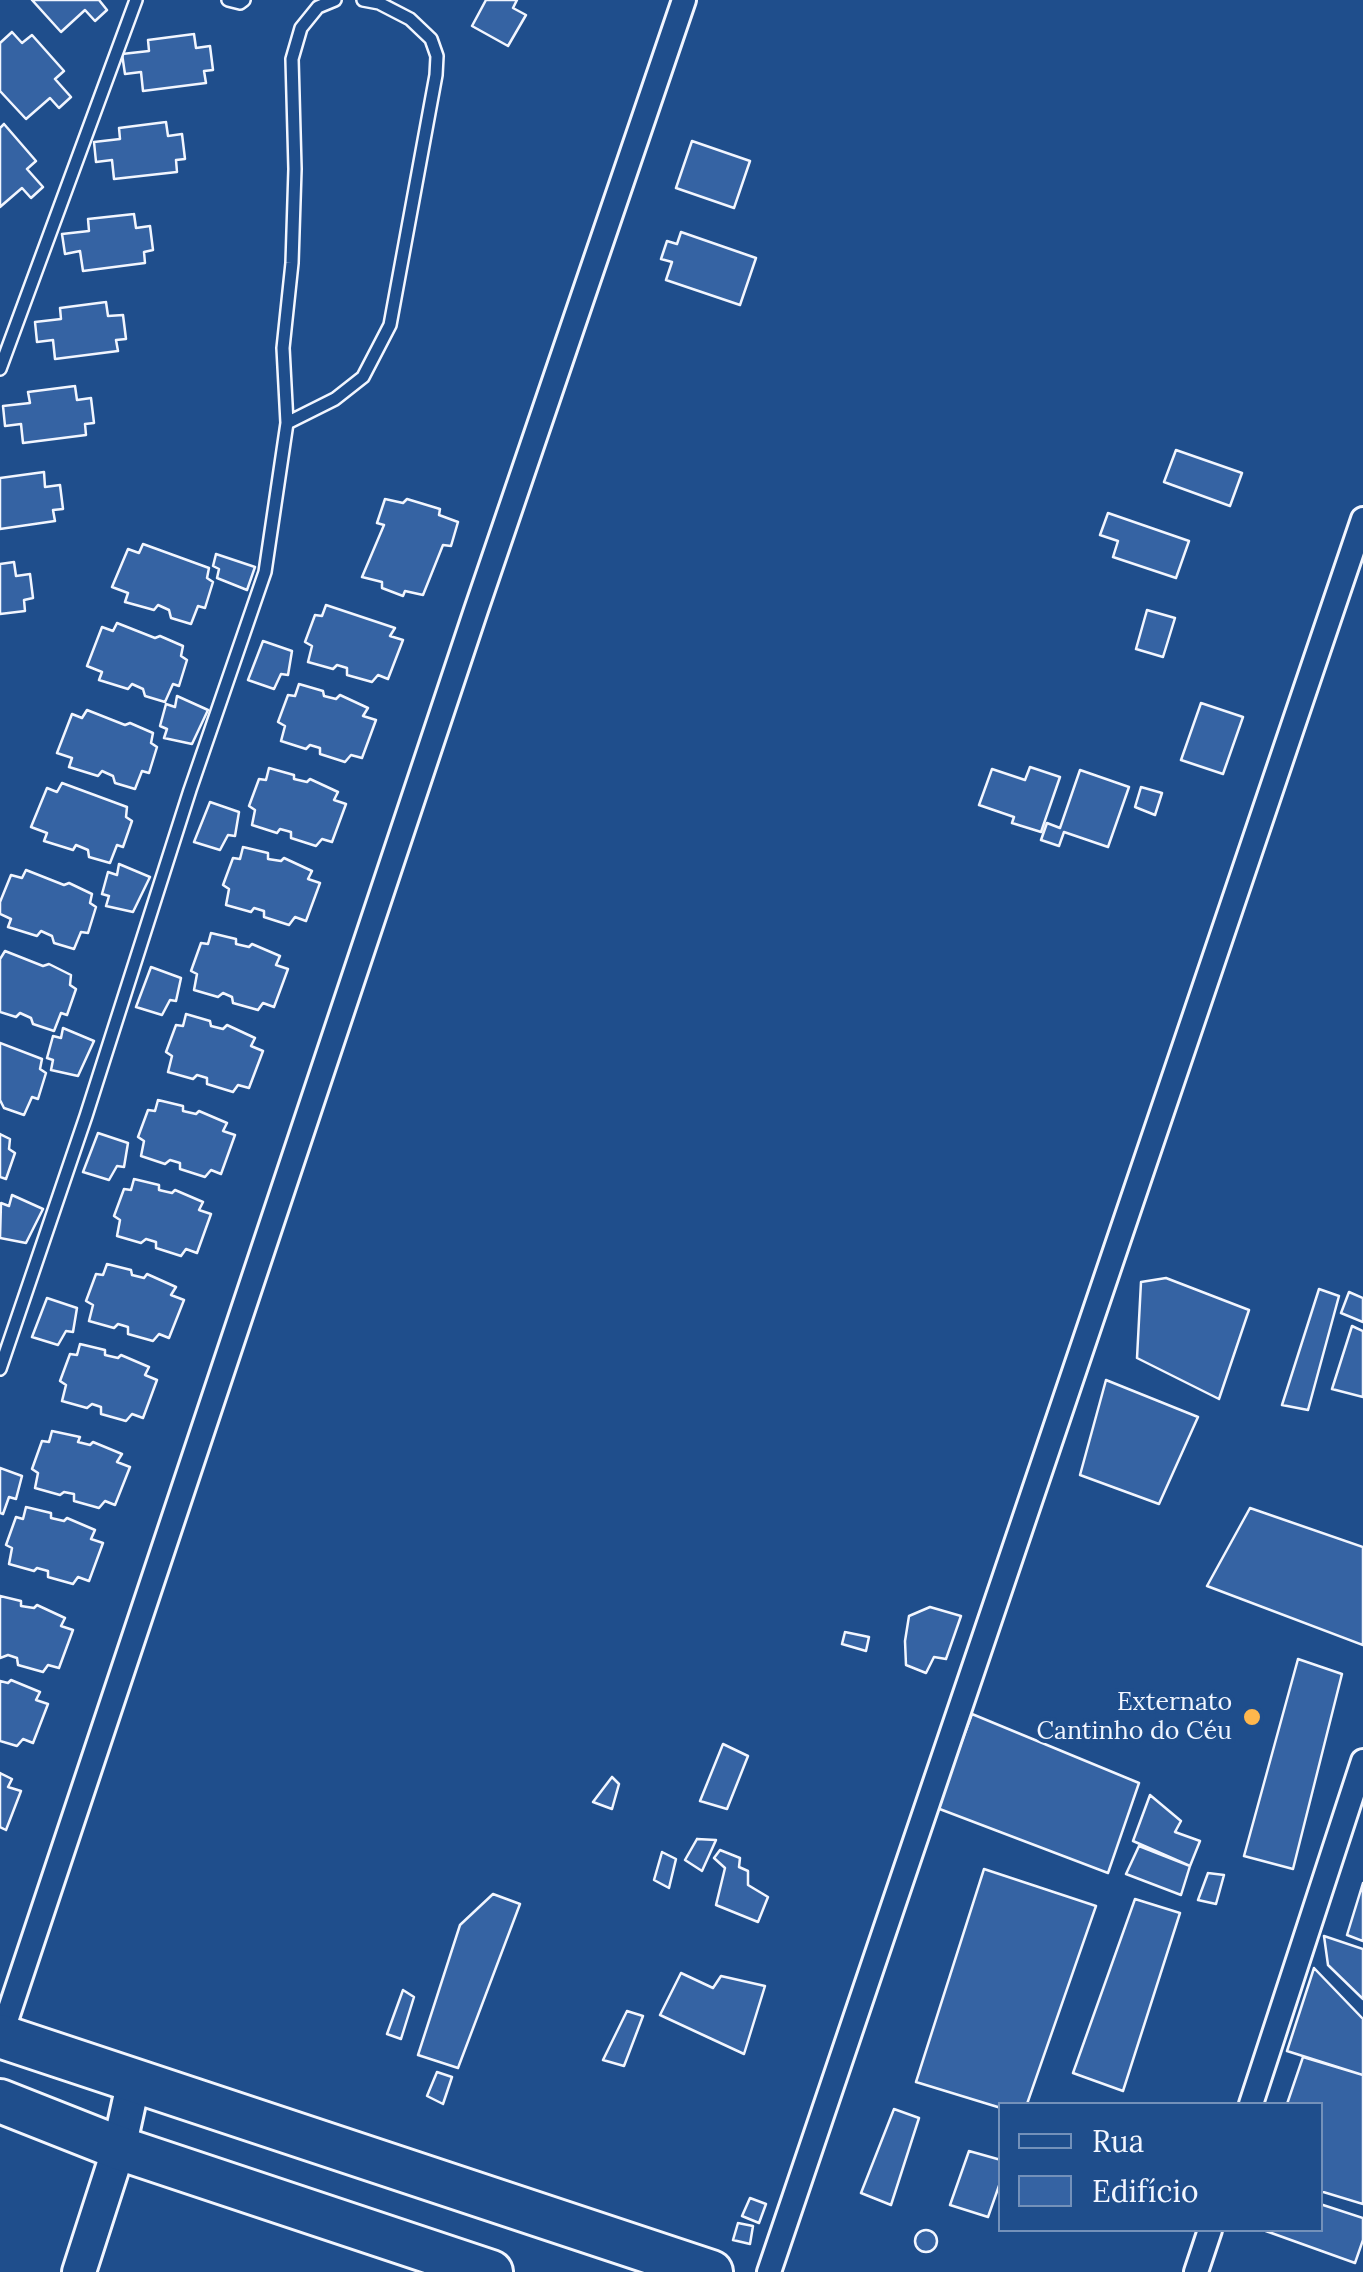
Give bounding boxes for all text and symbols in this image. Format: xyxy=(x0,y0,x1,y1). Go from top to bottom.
place label: Externato Cantinho do Céu xyxy=(1037,1688,1232,1747)
marker: Externato Cantinho do Céu xyxy=(1241,1706,1263,1728)
legend xyxy=(998,2102,1323,2232)
text: Rua xyxy=(1092,2122,1144,2160)
text: Edifício xyxy=(1092,2172,1198,2210)

